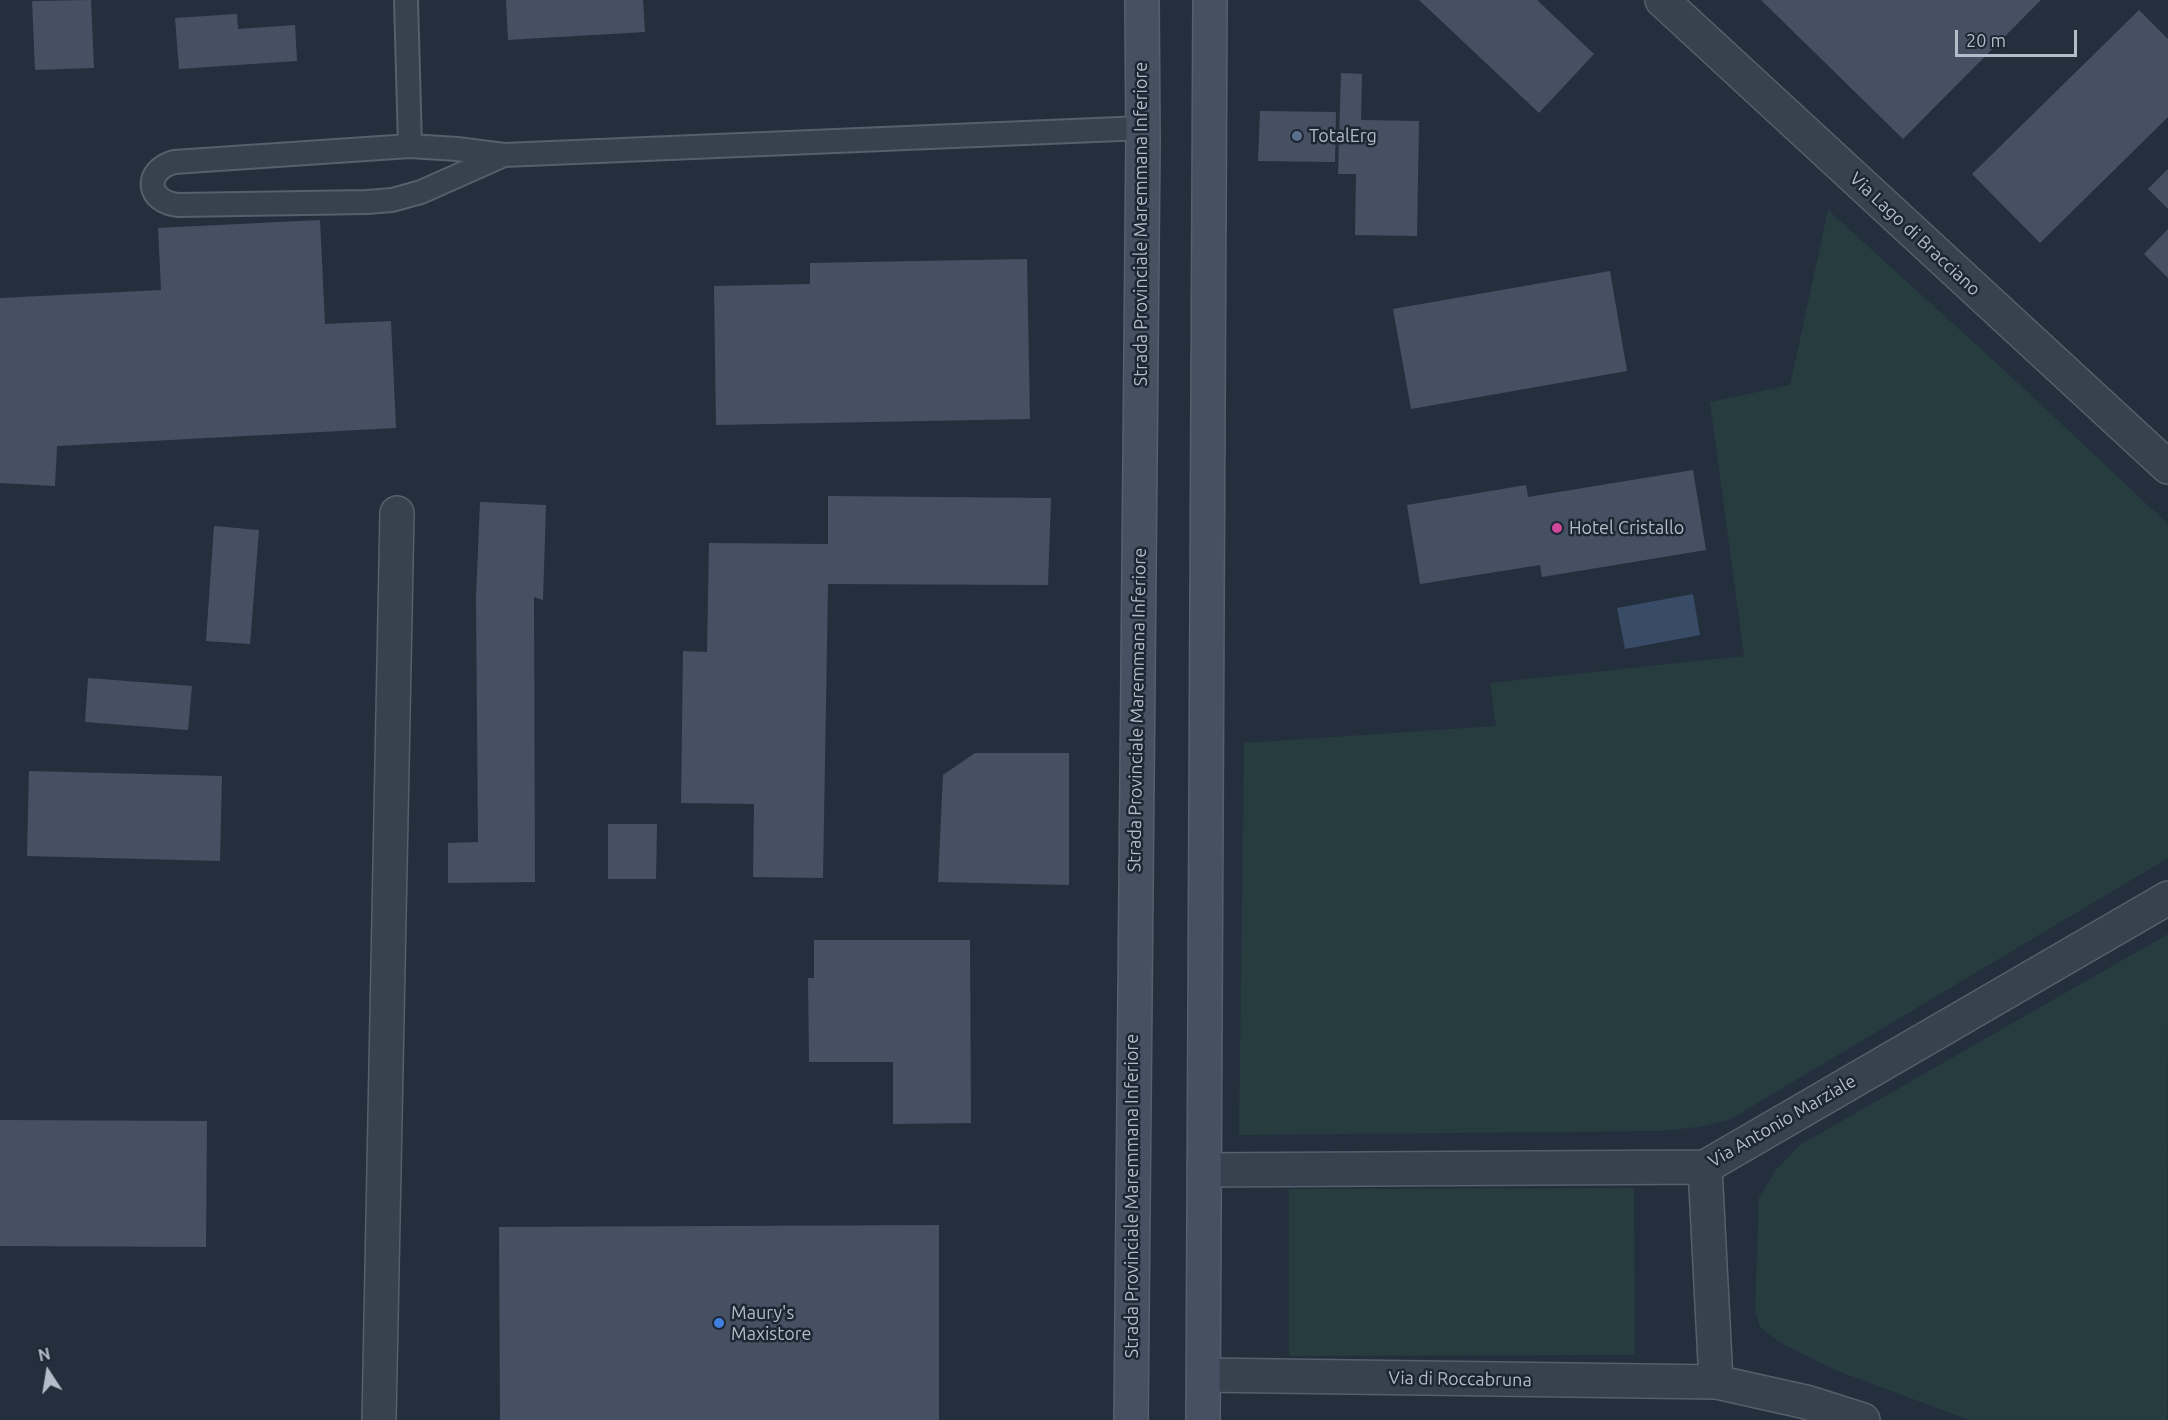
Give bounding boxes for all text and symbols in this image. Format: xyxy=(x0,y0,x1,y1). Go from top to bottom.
scale bar xyxy=(1958,18,2080,56)
text: 20 m xyxy=(1966,30,2006,50)
street label: Strada Provinciale Maremmana Inferiore xyxy=(1130,62,1152,386)
place label: TotalErg xyxy=(1309,125,1377,147)
marker: TotalErg xyxy=(1290,129,1304,143)
street label: Via Lago di Bracciano xyxy=(1845,168,1985,300)
place label: Hotel Cristallo xyxy=(1569,517,1684,539)
marker: Hotel Cristallo xyxy=(1550,521,1564,535)
street label: Strada Provinciale Maremmana Inferiore xyxy=(1123,548,1151,872)
street label: Strada Provinciale Maremmana Inferiore xyxy=(1121,1034,1143,1358)
street label: Via Antonio Marziale xyxy=(1704,1070,1860,1172)
place label: Maury's Maxistore xyxy=(731,1302,811,1344)
marker: Maury's Maxistore xyxy=(712,1316,726,1330)
north arrow xyxy=(18,1342,78,1402)
text: N xyxy=(37,1344,52,1364)
street label: Via di Roccabruna xyxy=(1388,1367,1532,1391)

